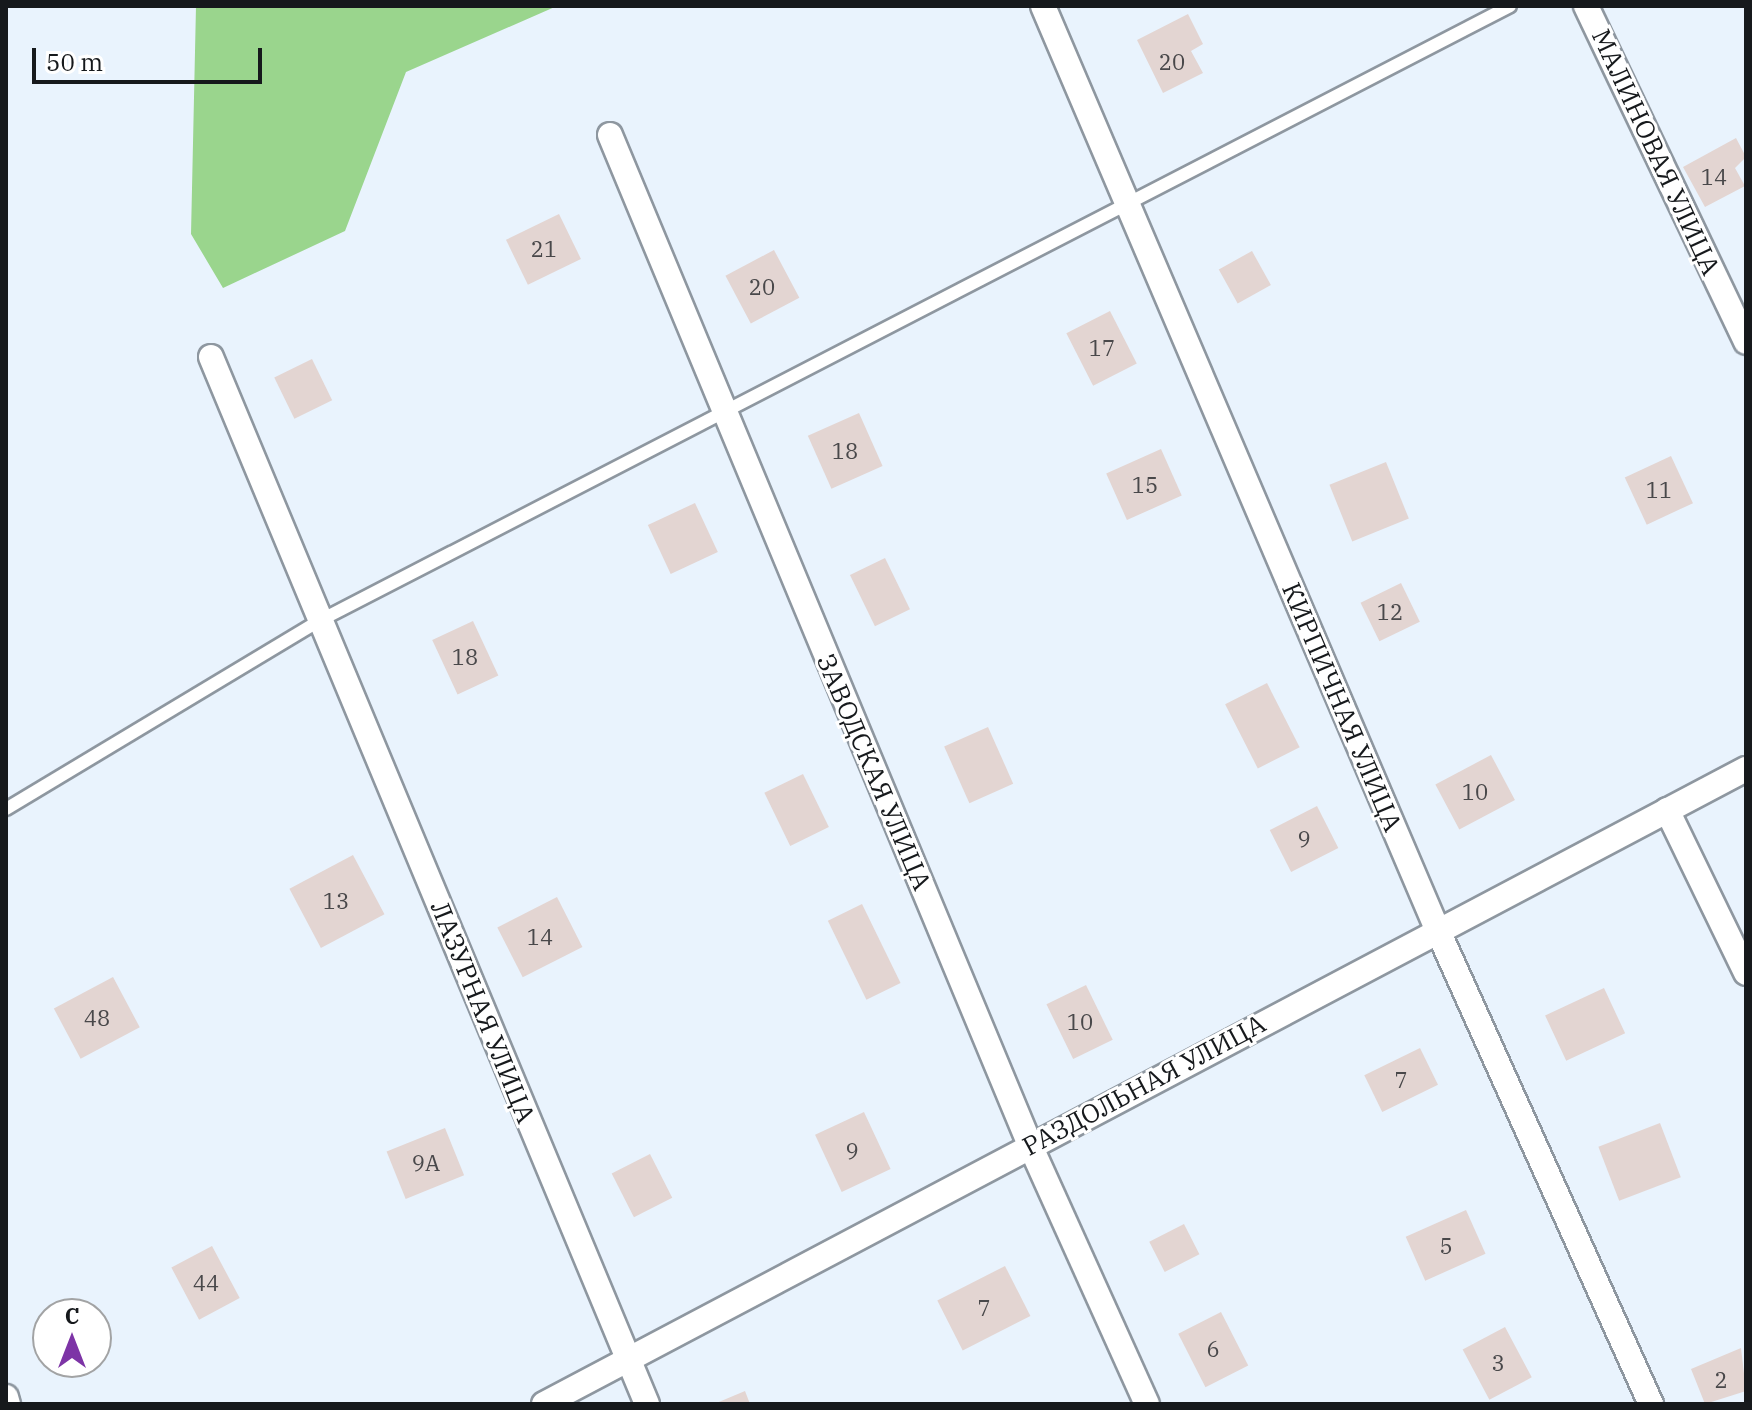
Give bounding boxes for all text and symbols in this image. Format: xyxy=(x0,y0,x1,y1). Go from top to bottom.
street label: МАЛИНОВАЯ УЛИЦА xyxy=(1585,24,1727,280)
scale bar xyxy=(36,32,266,82)
text: 50 m xyxy=(46,46,103,78)
house number: 20 xyxy=(1159,49,1185,75)
house number: 14 xyxy=(1701,164,1727,190)
house number: 21 xyxy=(531,236,557,262)
house number: 20 xyxy=(749,274,775,300)
house number: 17 xyxy=(1089,335,1115,361)
house number: 18 xyxy=(832,438,858,464)
house number: 15 xyxy=(1132,472,1158,498)
house number: 11 xyxy=(1646,477,1672,503)
street label: КИРПИЧНАЯ УЛИЦА xyxy=(1275,578,1409,836)
house number: 12 xyxy=(1377,599,1403,625)
house number: 18 xyxy=(452,644,478,670)
street label: ЗАВОДСКАЯ УЛИЦА xyxy=(810,649,938,895)
house number: 10 xyxy=(1462,779,1488,805)
house number: 9 xyxy=(1297,826,1311,852)
house number: 13 xyxy=(323,888,349,914)
street label: ЛАЗУРНАЯ УЛИЦА xyxy=(424,896,542,1128)
house number: 14 xyxy=(527,924,553,950)
house number: 48 xyxy=(84,1005,110,1031)
street label: РАЗДОЛЬНАЯ УЛИЦА xyxy=(1017,1008,1271,1162)
house number: 10 xyxy=(1067,1009,1093,1035)
house number: 7 xyxy=(1394,1067,1408,1093)
house number: 9 xyxy=(845,1138,859,1164)
house number: 9А xyxy=(412,1150,440,1176)
house number: 5 xyxy=(1439,1233,1453,1259)
house number: 44 xyxy=(193,1270,219,1296)
house number: 7 xyxy=(977,1295,991,1321)
north arrow xyxy=(32,1298,112,1378)
text: С xyxy=(65,1301,79,1330)
house number: 6 xyxy=(1206,1336,1220,1362)
house number: 3 xyxy=(1491,1350,1505,1376)
house number: 2 xyxy=(1714,1367,1728,1393)

